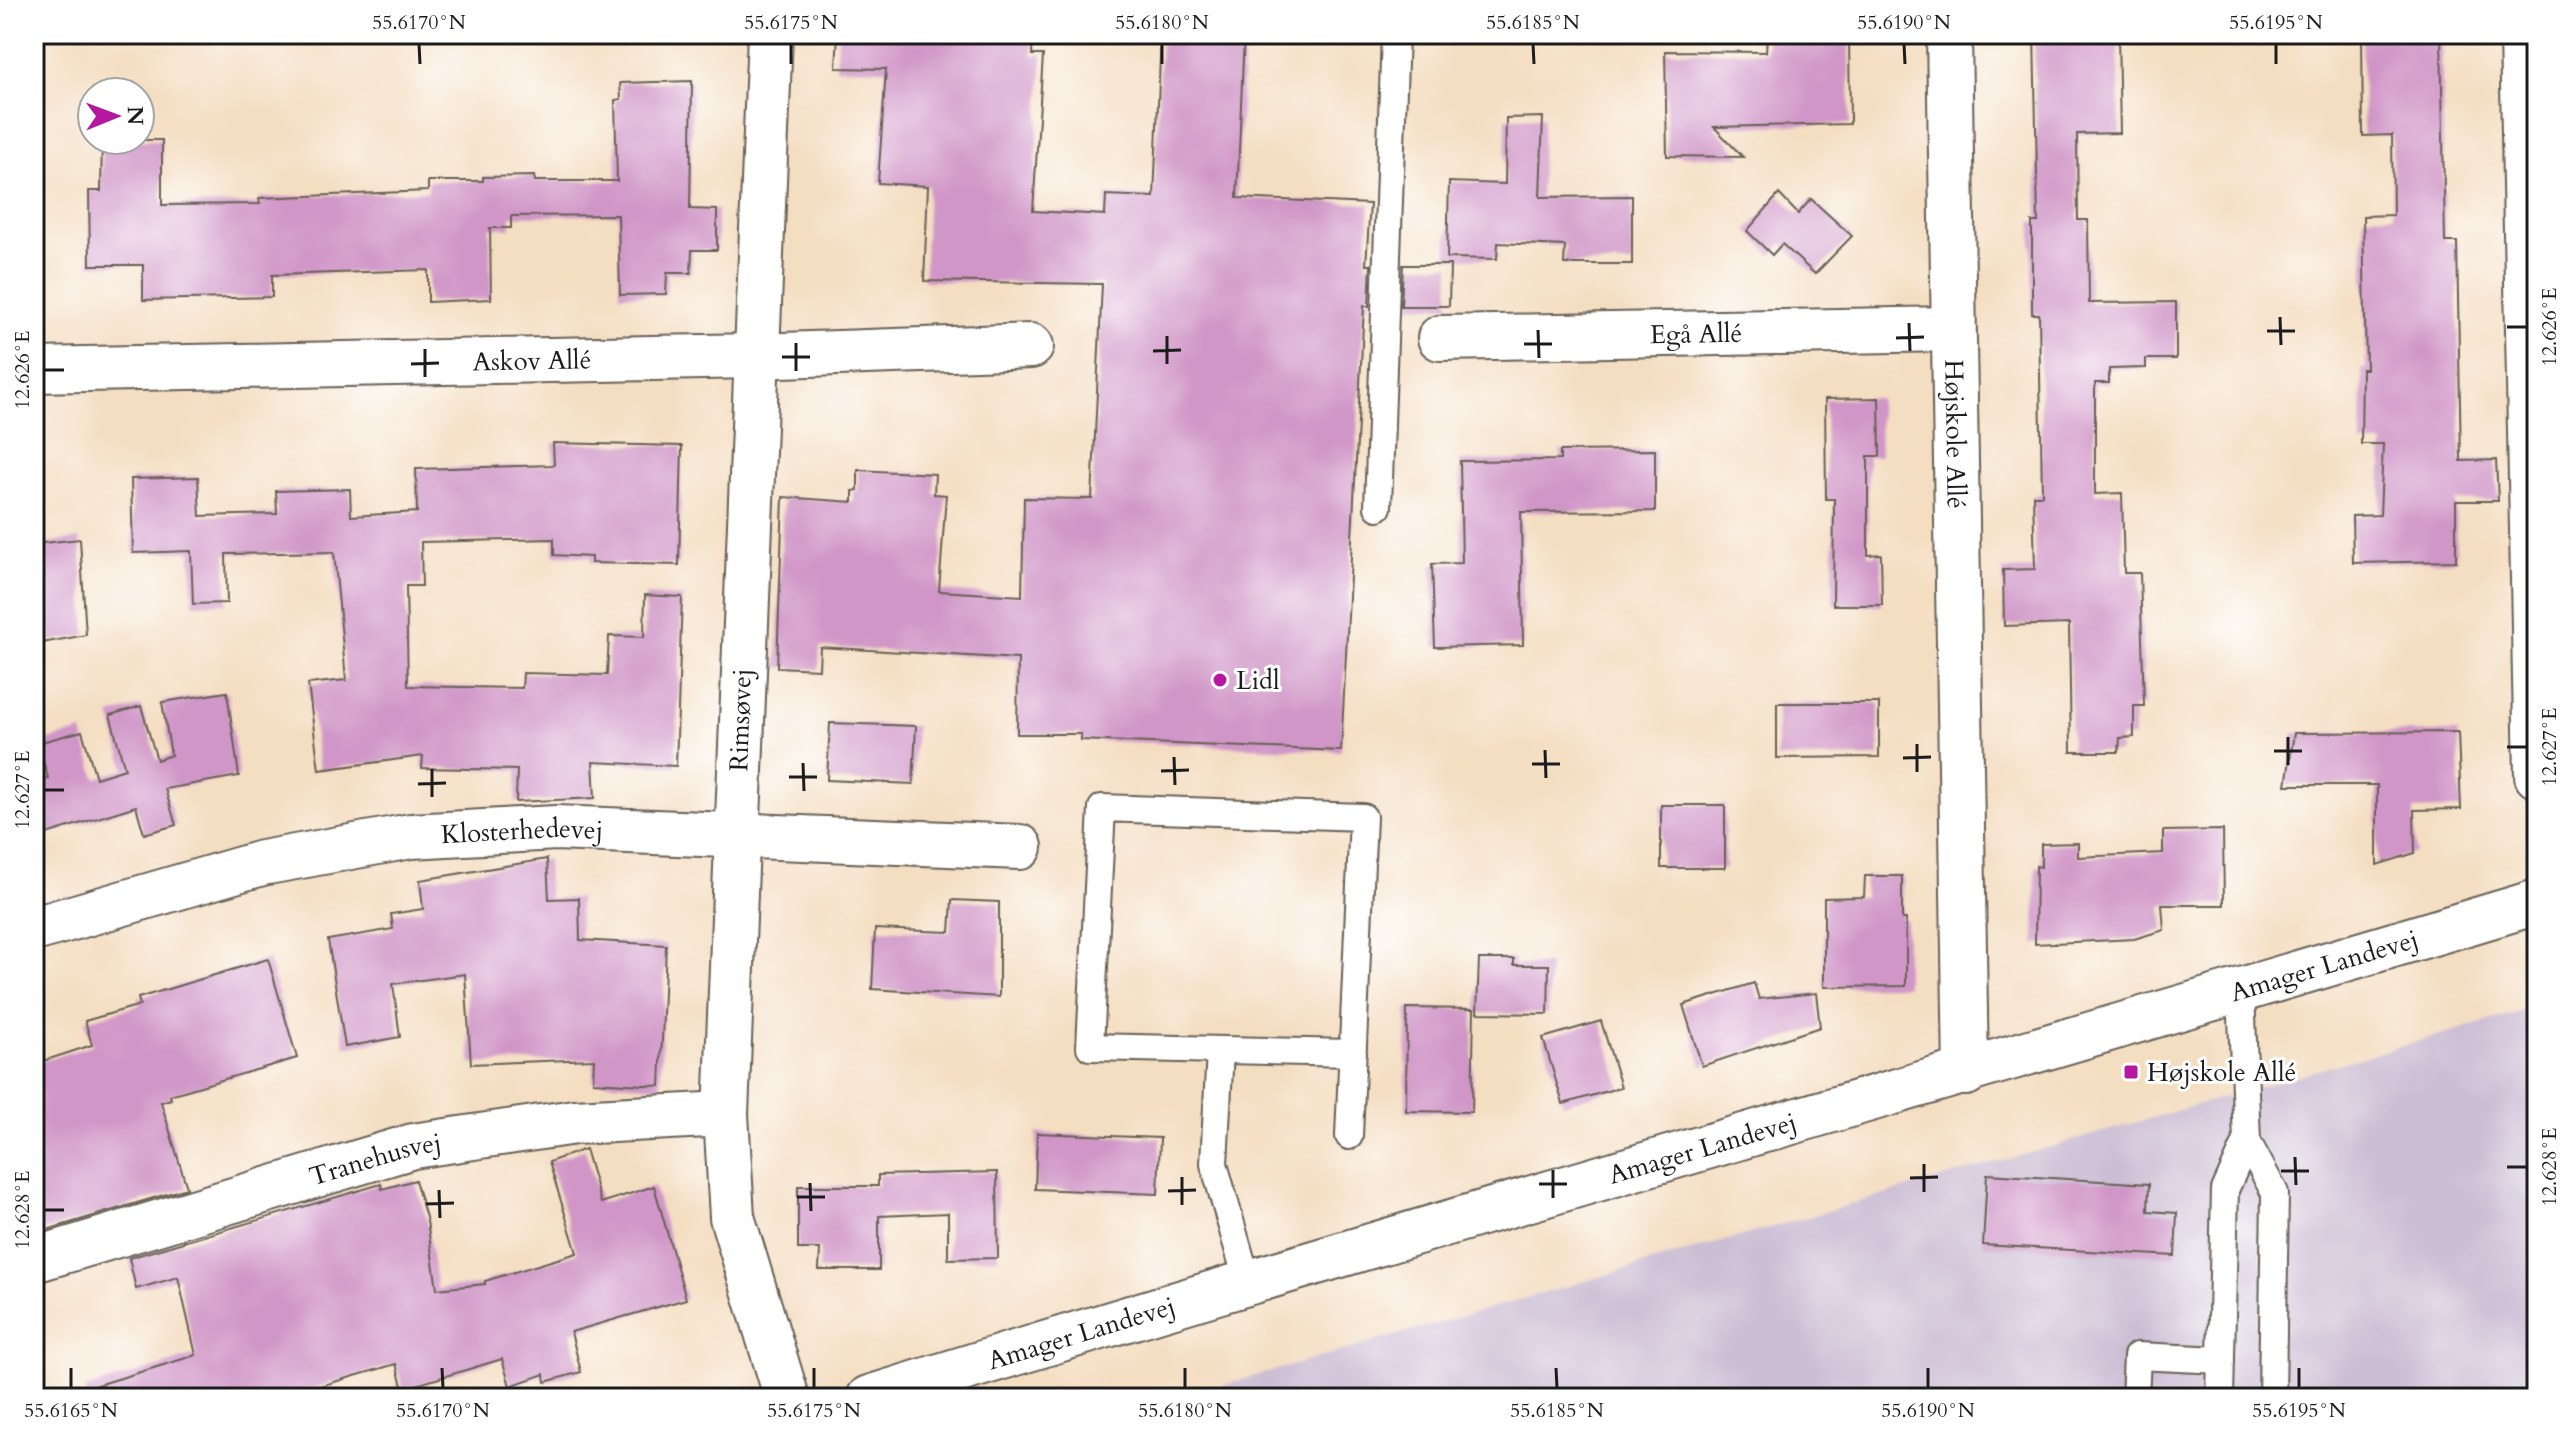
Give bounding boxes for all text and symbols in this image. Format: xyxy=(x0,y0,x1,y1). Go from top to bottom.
text: 55.6170°N xyxy=(372,9,466,36)
text: 55.6175°N xyxy=(744,9,838,36)
text: 55.6180°N xyxy=(1115,9,1209,36)
text: 55.6185°N xyxy=(1486,9,1580,36)
text: 55.6190°N xyxy=(1857,9,1951,36)
text: 55.6195°N xyxy=(2229,9,2323,36)
north arrow xyxy=(76,76,156,156)
text: N xyxy=(120,106,150,125)
text: 12.626°E xyxy=(2536,288,2563,366)
street label: Egå Allé xyxy=(1649,316,1742,352)
text: 12.626°E xyxy=(9,331,36,409)
street label: Askov Allé xyxy=(472,342,592,379)
street label: Højskole Allé xyxy=(1936,359,1974,509)
place label: Lidl xyxy=(1236,663,1280,698)
street label: Rimsøvej xyxy=(721,668,760,772)
marker: Lidl xyxy=(1211,671,1229,689)
text: 12.627°E xyxy=(2536,708,2563,786)
text: 12.627°E xyxy=(9,751,36,829)
street label: Klosterhedevej xyxy=(440,811,604,852)
street label: Amager Landevej xyxy=(2226,922,2422,1010)
place label: Højskole Allé xyxy=(2147,1055,2296,1090)
marker: Højskole Allé xyxy=(2122,1063,2140,1081)
street label: Amager Landevej xyxy=(1604,1104,1801,1193)
street label: Tranehusvej xyxy=(305,1125,444,1194)
text: 12.628°E xyxy=(2536,1128,2563,1206)
text: 12.628°E xyxy=(9,1171,36,1249)
street label: Amager Landevej xyxy=(983,1288,1179,1378)
text: 55.6165°N xyxy=(24,1397,118,1424)
text: 55.6170°N xyxy=(396,1397,490,1424)
text: 55.6175°N xyxy=(767,1397,861,1424)
text: 55.6180°N xyxy=(1138,1397,1232,1424)
text: 55.6185°N xyxy=(1510,1397,1604,1424)
text: 55.6190°N xyxy=(1881,1397,1975,1424)
text: 55.6195°N xyxy=(2252,1397,2346,1424)

